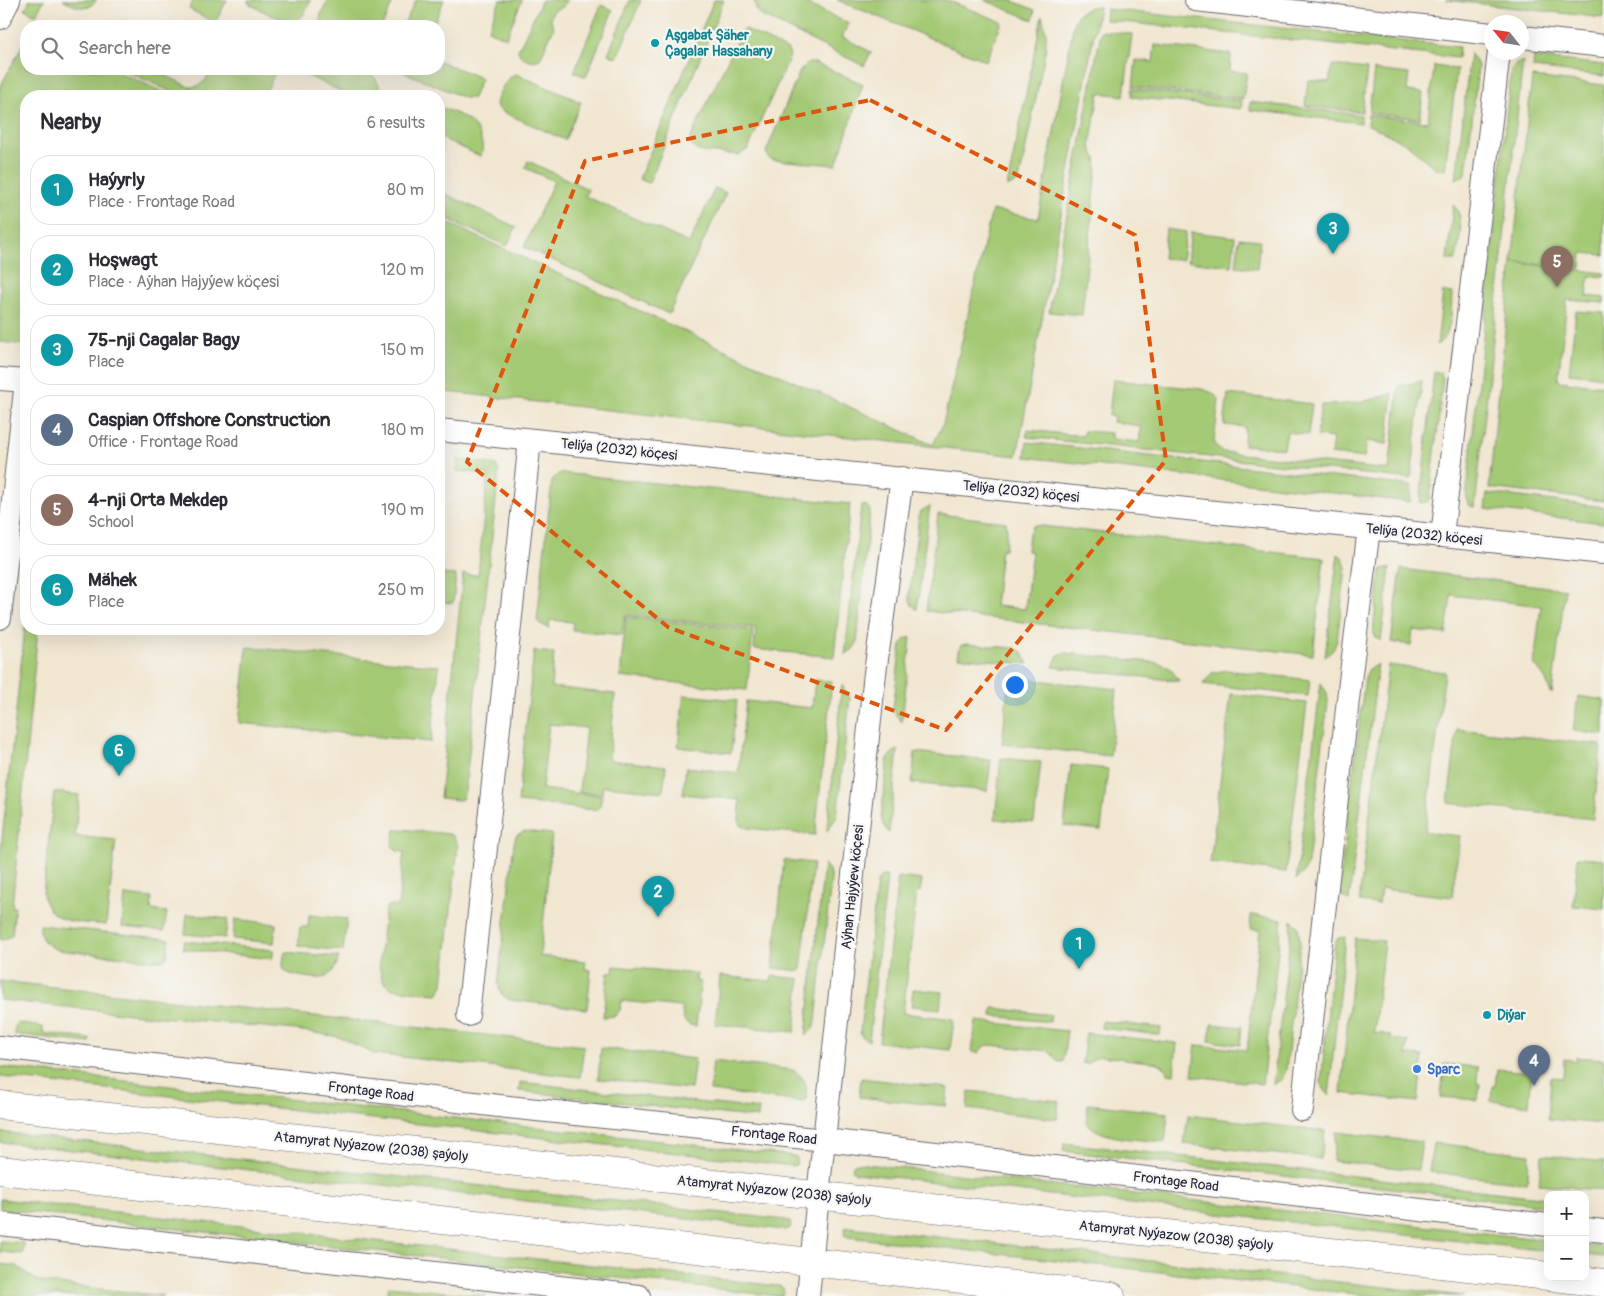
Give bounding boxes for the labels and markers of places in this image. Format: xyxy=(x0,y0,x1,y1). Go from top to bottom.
place label: Aşgabat Şäher Çagalar Hassahany xyxy=(665,27,772,60)
marker: Aşgabat Şäher Çagalar Hassahany xyxy=(649,37,661,49)
pin: 3 xyxy=(1317,213,1349,254)
pin: 5 xyxy=(1541,246,1573,287)
pin: 6 xyxy=(103,735,135,776)
pin: 2 xyxy=(642,876,674,917)
pin: 1 xyxy=(1063,928,1095,969)
place label: Diýar xyxy=(1497,1007,1527,1024)
marker: Diýar xyxy=(1481,1009,1493,1021)
pin: 4 xyxy=(1518,1045,1550,1086)
place label: Sparc xyxy=(1427,1061,1460,1078)
marker: Sparc xyxy=(1411,1063,1423,1075)

